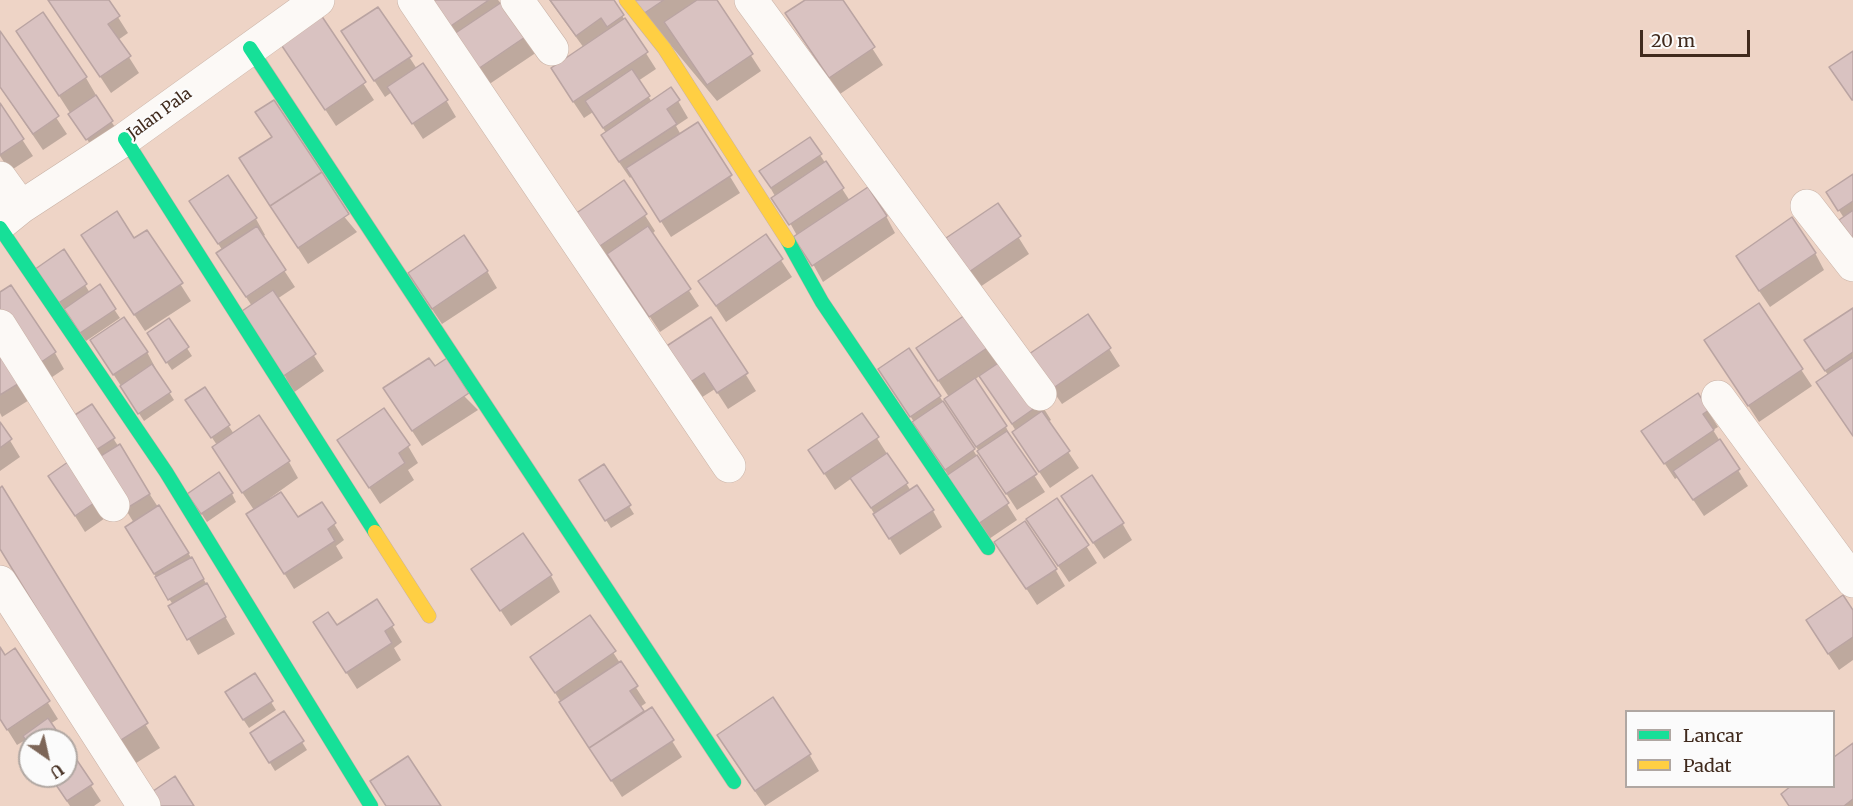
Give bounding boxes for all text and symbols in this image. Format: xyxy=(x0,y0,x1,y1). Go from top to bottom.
scale bar xyxy=(1643,18,1752,56)
text: 20 m xyxy=(1651,29,1695,52)
street label: Jalan Pala xyxy=(124,84,196,144)
legend xyxy=(1625,710,1835,788)
text: Lancar xyxy=(1683,724,1743,747)
north arrow xyxy=(18,728,78,788)
text: Padat xyxy=(1683,754,1732,777)
text: U xyxy=(46,760,67,783)

